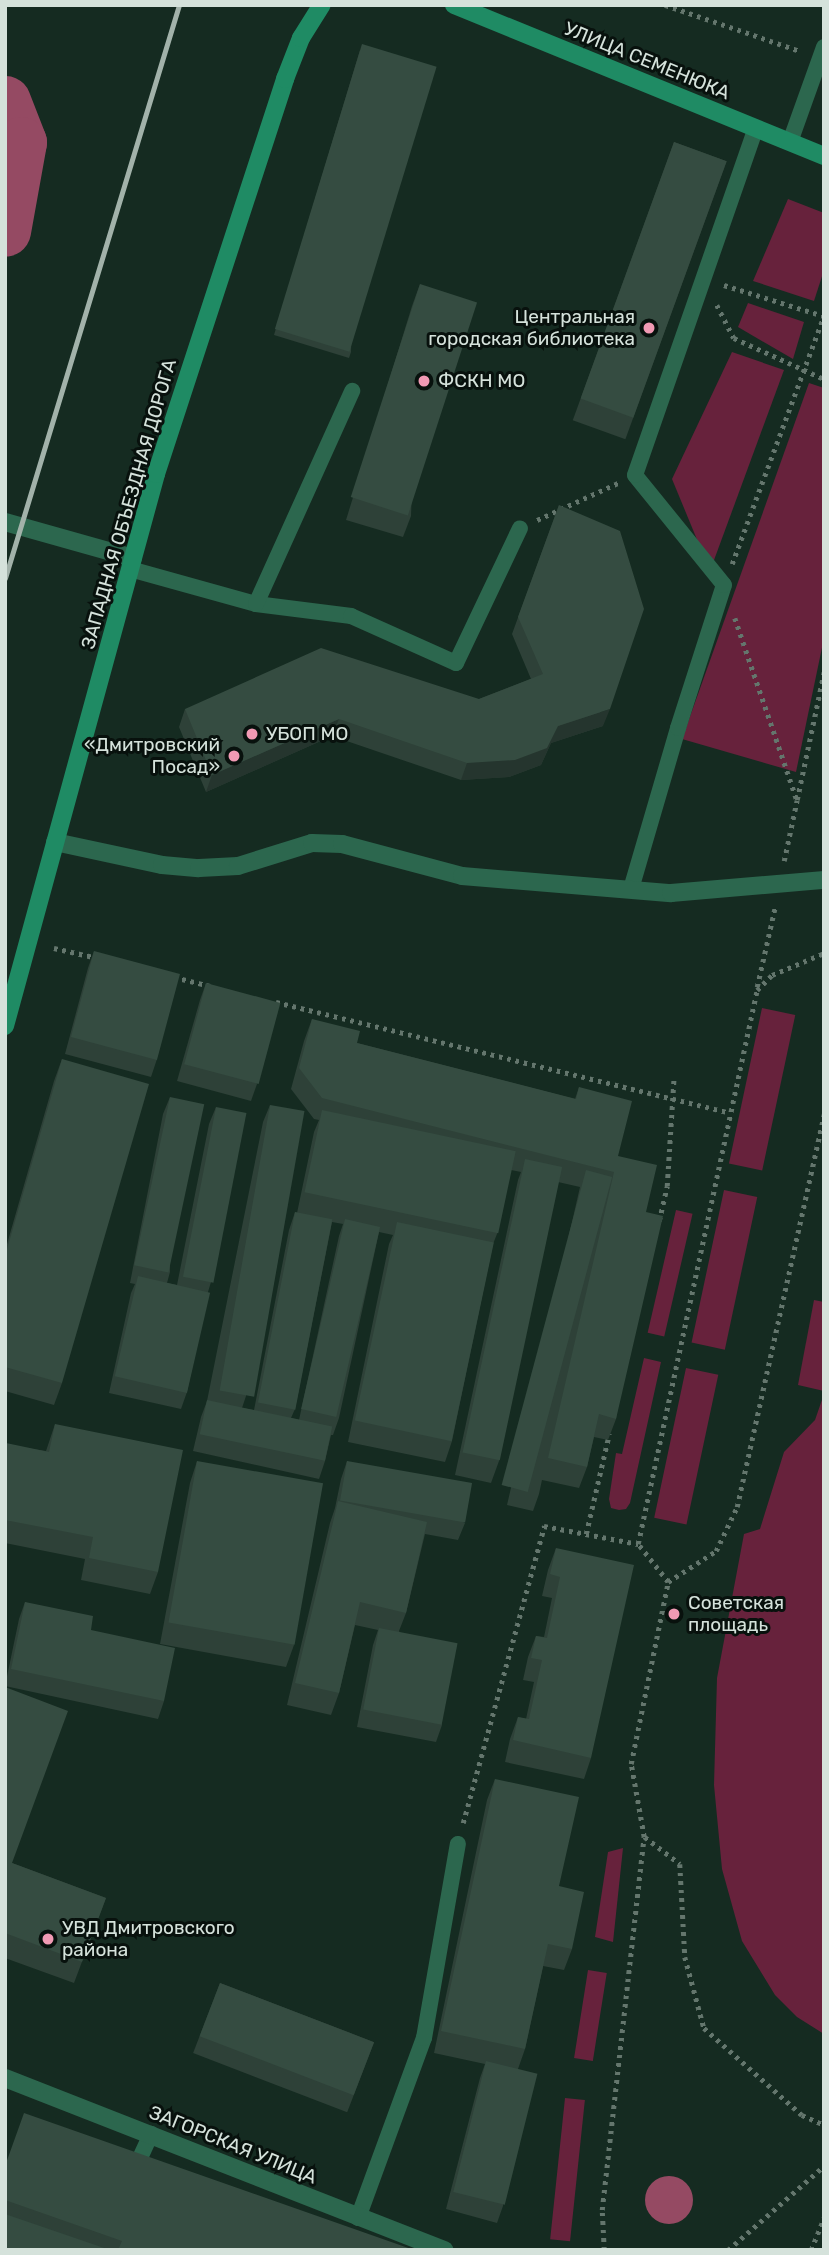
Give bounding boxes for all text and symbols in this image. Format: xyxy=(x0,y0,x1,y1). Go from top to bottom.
street label: УЛИЦА СЕМЕНЮКА xyxy=(561,17,733,105)
place label: Центральная городская библиотека xyxy=(428,306,635,350)
marker: Центральная городская библиотека xyxy=(641,320,657,336)
street label: ЗАПАДНАЯ ОБЪЕЗДНАЯ ДОРОГА xyxy=(77,356,181,652)
place label: ФСКН МО xyxy=(438,370,525,392)
marker: ФСКН МО xyxy=(416,373,432,389)
place label: УБОП МО xyxy=(266,723,348,745)
marker: УБОП МО xyxy=(244,726,260,742)
place label: «Дмитровский Посад» xyxy=(84,734,220,778)
marker: «Дмитровский Посад» xyxy=(226,748,242,764)
place label: Советская площадь xyxy=(688,1592,784,1636)
marker: Советская площадь xyxy=(666,1606,682,1622)
place label: УВД Дмитровского района xyxy=(62,1917,235,1961)
marker: УВД Дмитровского района xyxy=(40,1931,56,1947)
street label: ЗАГОРСКАЯ УЛИЦА xyxy=(146,2101,320,2189)

